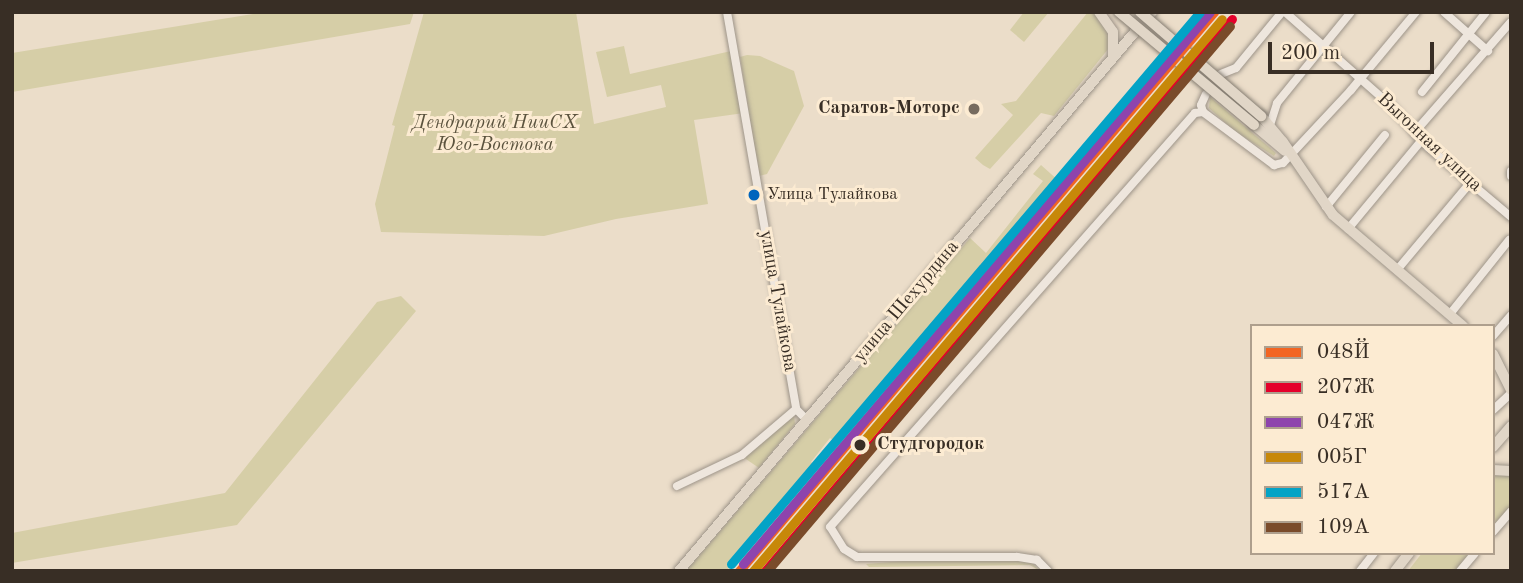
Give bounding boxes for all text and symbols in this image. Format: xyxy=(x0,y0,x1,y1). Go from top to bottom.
scale bar xyxy=(1271,28,1437,72)
text: 200 m xyxy=(1281,43,1340,64)
street label: Выгонная улица xyxy=(1372,88,1486,198)
place label: Саратов-Моторс xyxy=(818,98,960,120)
marker: Саратов-Моторс xyxy=(966,101,982,117)
park label: Дендрарий НииСХ Юго-Востока xyxy=(412,113,578,157)
place label: Улица Тулайкова xyxy=(767,185,898,205)
marker: Улица Тулайкова xyxy=(747,188,761,202)
street label: улица Тулайкова xyxy=(753,229,801,373)
street label: улица Шехурдина xyxy=(849,236,965,368)
legend xyxy=(1250,324,1495,555)
text: 048Й xyxy=(1317,342,1370,363)
text: 207Ж xyxy=(1317,377,1375,398)
text: 047Ж xyxy=(1317,412,1375,433)
marker: Студгородок xyxy=(849,434,871,456)
place label: Студгородок xyxy=(877,434,984,456)
text: 005Г xyxy=(1317,447,1367,468)
text: 517А xyxy=(1317,482,1370,503)
text: 109А xyxy=(1317,517,1370,538)

